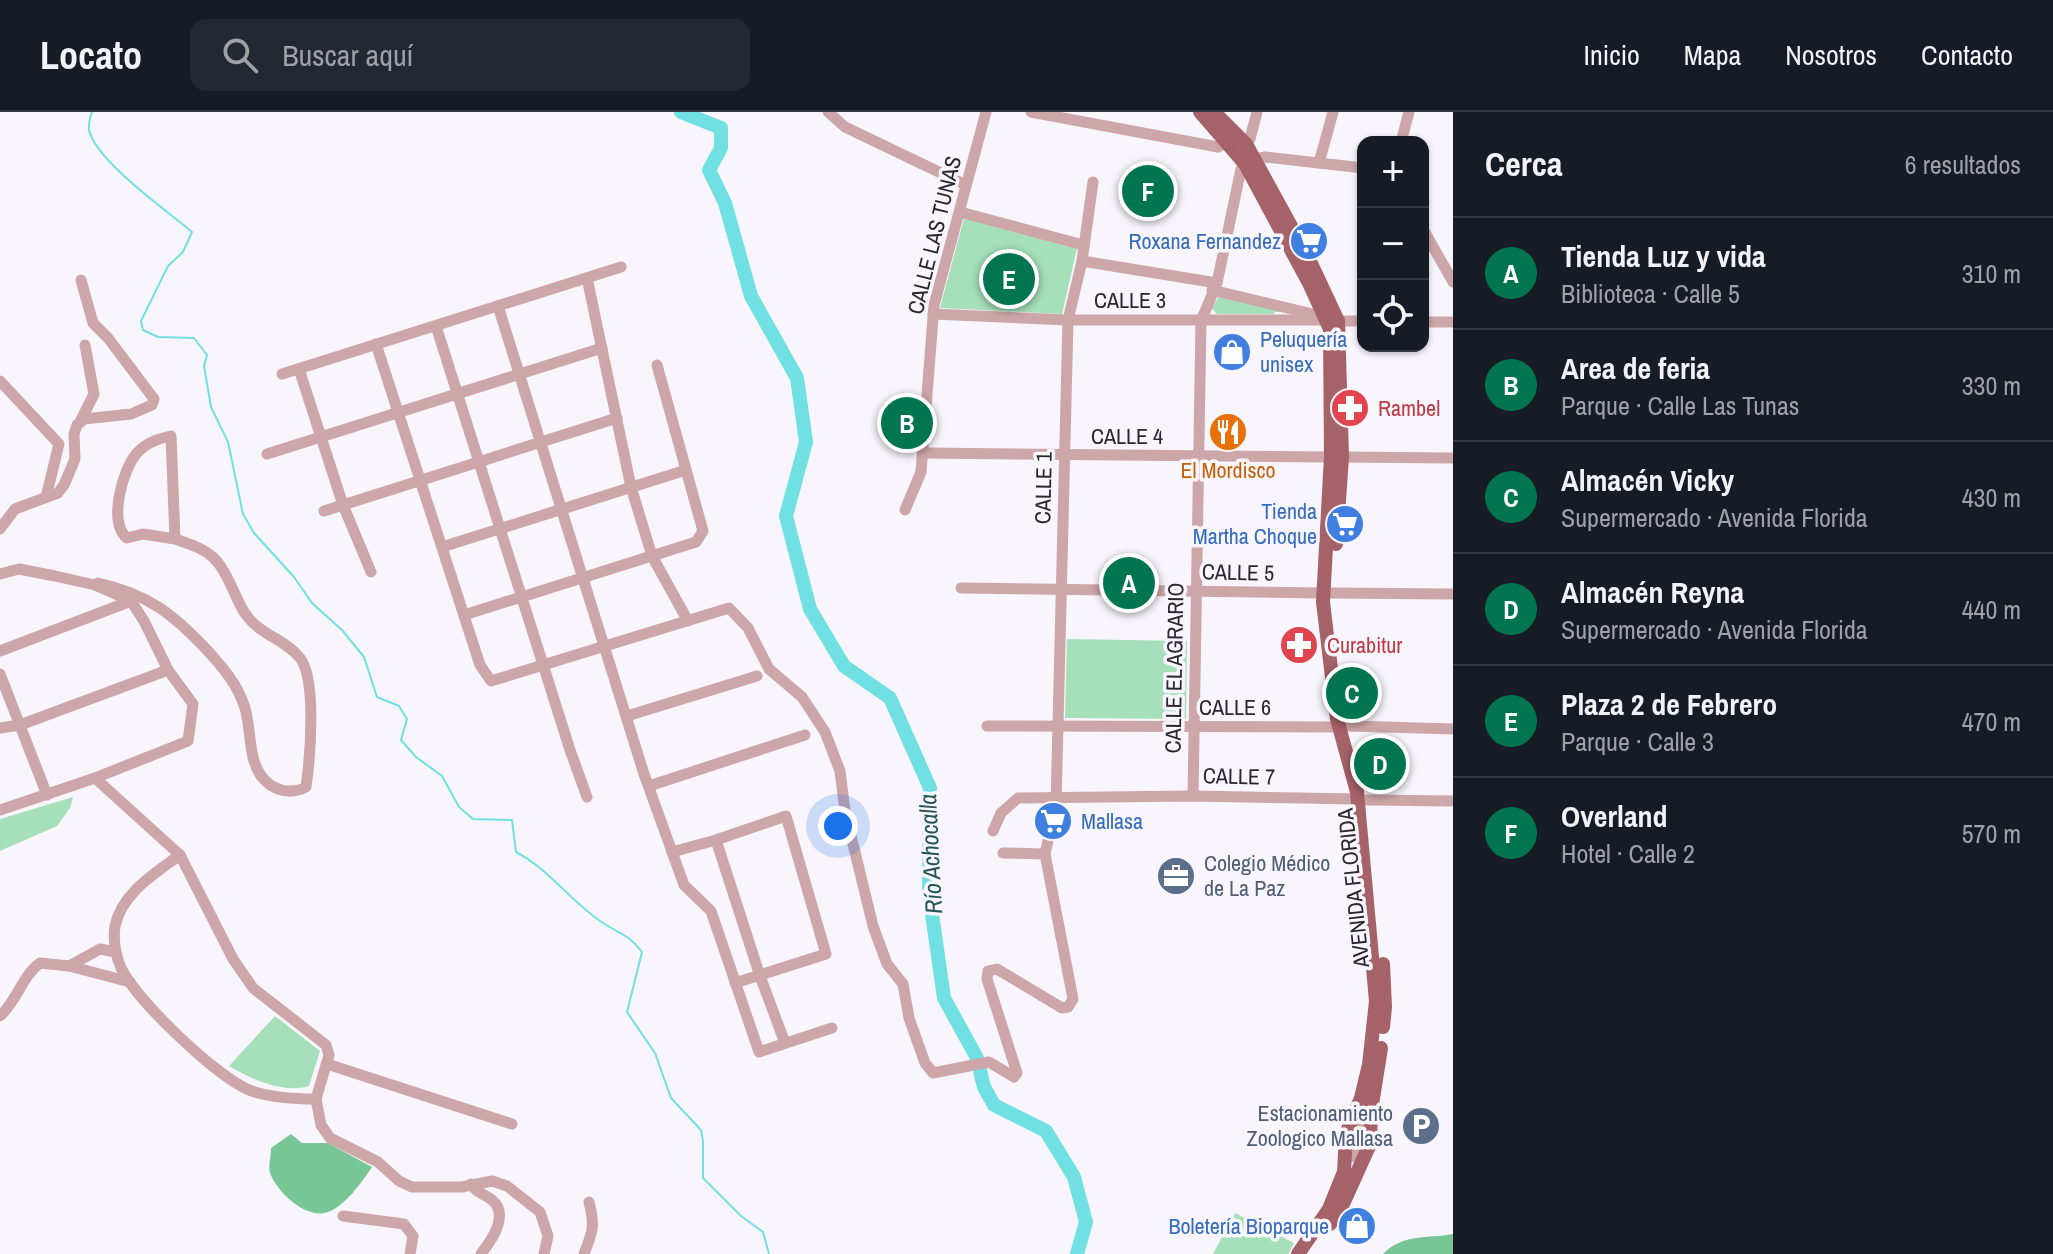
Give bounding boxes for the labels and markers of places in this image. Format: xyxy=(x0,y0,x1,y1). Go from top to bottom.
pin: F xyxy=(1122,161,1174,221)
supermarket icon: Roxana Fernandez xyxy=(1288,220,1330,262)
place label: Roxana Fernandez xyxy=(1128,226,1281,256)
pin: E xyxy=(983,249,1035,309)
place label: Peluquería unisex xyxy=(1260,324,1347,379)
shop icon: Peluquería unisex xyxy=(1211,331,1253,373)
pharmacy icon: Rambel xyxy=(1329,387,1371,429)
pin: B xyxy=(881,393,933,453)
place label: Rambel xyxy=(1378,393,1440,423)
restaurant icon: El Mordisco xyxy=(1207,411,1249,453)
place label: El Mordisco xyxy=(1180,455,1276,485)
place label: Tienda Martha Choque xyxy=(1193,496,1317,551)
supermarket icon: Tienda Martha Choque xyxy=(1324,503,1366,545)
pin: A xyxy=(1103,553,1155,613)
pharmacy icon: Curabitur xyxy=(1278,624,1320,666)
place label: Curabitur xyxy=(1327,630,1402,660)
pin: C xyxy=(1326,663,1378,723)
pin: D xyxy=(1354,734,1406,794)
supermarket icon: Mallasa xyxy=(1032,800,1074,842)
place label: Mallasa xyxy=(1081,806,1143,836)
place label: Colegio Médico de La Paz xyxy=(1204,848,1330,903)
office icon: Colegio Médico de La Paz xyxy=(1155,855,1197,897)
place label: Estacionamiento Zoologico Mallasa xyxy=(1247,1098,1393,1153)
parking icon: Estacionamiento Zoologico Mallasa xyxy=(1400,1105,1442,1147)
shop icon: Boletería Bioparque xyxy=(1336,1205,1378,1247)
place label: Boletería Bioparque xyxy=(1169,1211,1329,1241)

